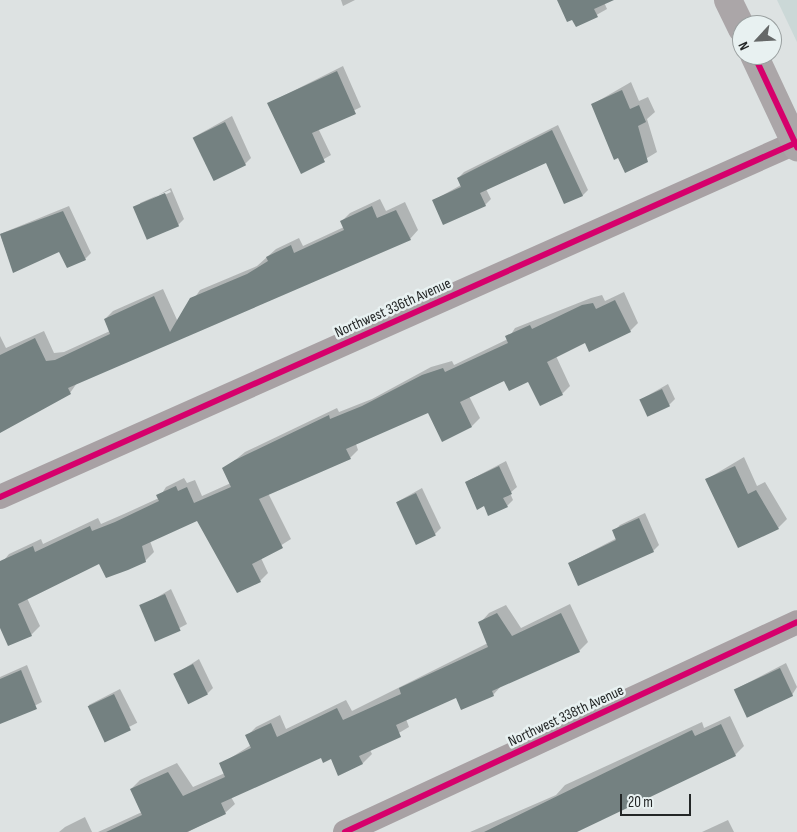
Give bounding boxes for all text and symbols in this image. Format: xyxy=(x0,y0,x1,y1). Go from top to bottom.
north arrow xyxy=(732,15,782,65)
text: N xyxy=(735,39,753,53)
street label: Northwest 336th Avenue xyxy=(332,274,454,342)
street label: Northwest 338th Avenue xyxy=(505,681,627,751)
scale bar xyxy=(622,784,693,816)
text: 20 m xyxy=(628,793,653,812)

